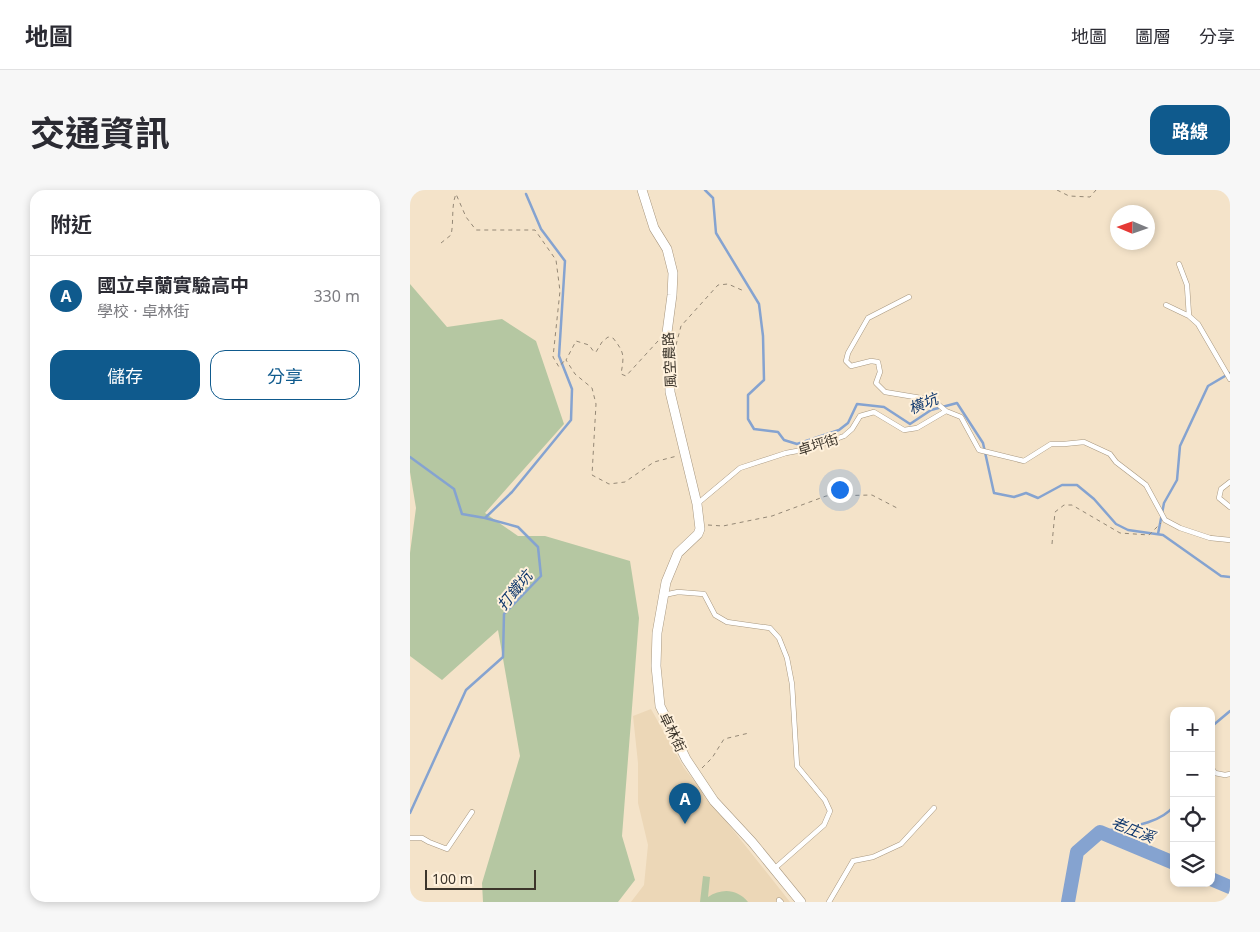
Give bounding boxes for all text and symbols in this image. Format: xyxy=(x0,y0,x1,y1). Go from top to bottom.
text: 地圖 xyxy=(25,19,73,52)
text: 地圖 xyxy=(1071,24,1107,48)
text: 圖層 xyxy=(1135,24,1171,48)
text: 分享 xyxy=(1199,24,1235,48)
button: 路線 xyxy=(1150,105,1230,155)
text: 交通資訊 xyxy=(30,109,170,156)
north arrow xyxy=(1110,205,1155,250)
text: 附近 xyxy=(50,210,92,238)
text: 國立卓蘭實驗高中 xyxy=(97,272,249,298)
text: A xyxy=(60,285,72,307)
text: 330 m xyxy=(313,285,360,307)
text: 學校 · 卓林街 xyxy=(97,300,190,322)
street label: 風空農路 xyxy=(658,332,680,388)
button: 儲存 xyxy=(50,350,200,400)
button: 分享 xyxy=(210,350,360,400)
water label: 橫坑 xyxy=(905,387,943,418)
street label: 卓坪街 xyxy=(795,429,841,459)
your location xyxy=(827,477,853,503)
water label: 打鐵坑 xyxy=(492,565,537,614)
map controls xyxy=(1170,707,1215,887)
button: + xyxy=(1170,707,1215,752)
street label: 卓林街 xyxy=(655,709,691,755)
button: − xyxy=(1170,752,1215,797)
pin: A xyxy=(669,783,701,824)
button: locate xyxy=(1170,797,1215,842)
water label: 老庄溪 xyxy=(1108,811,1159,847)
button: layers xyxy=(1170,842,1215,887)
scale bar xyxy=(425,867,536,890)
text: 100 m xyxy=(432,869,473,888)

